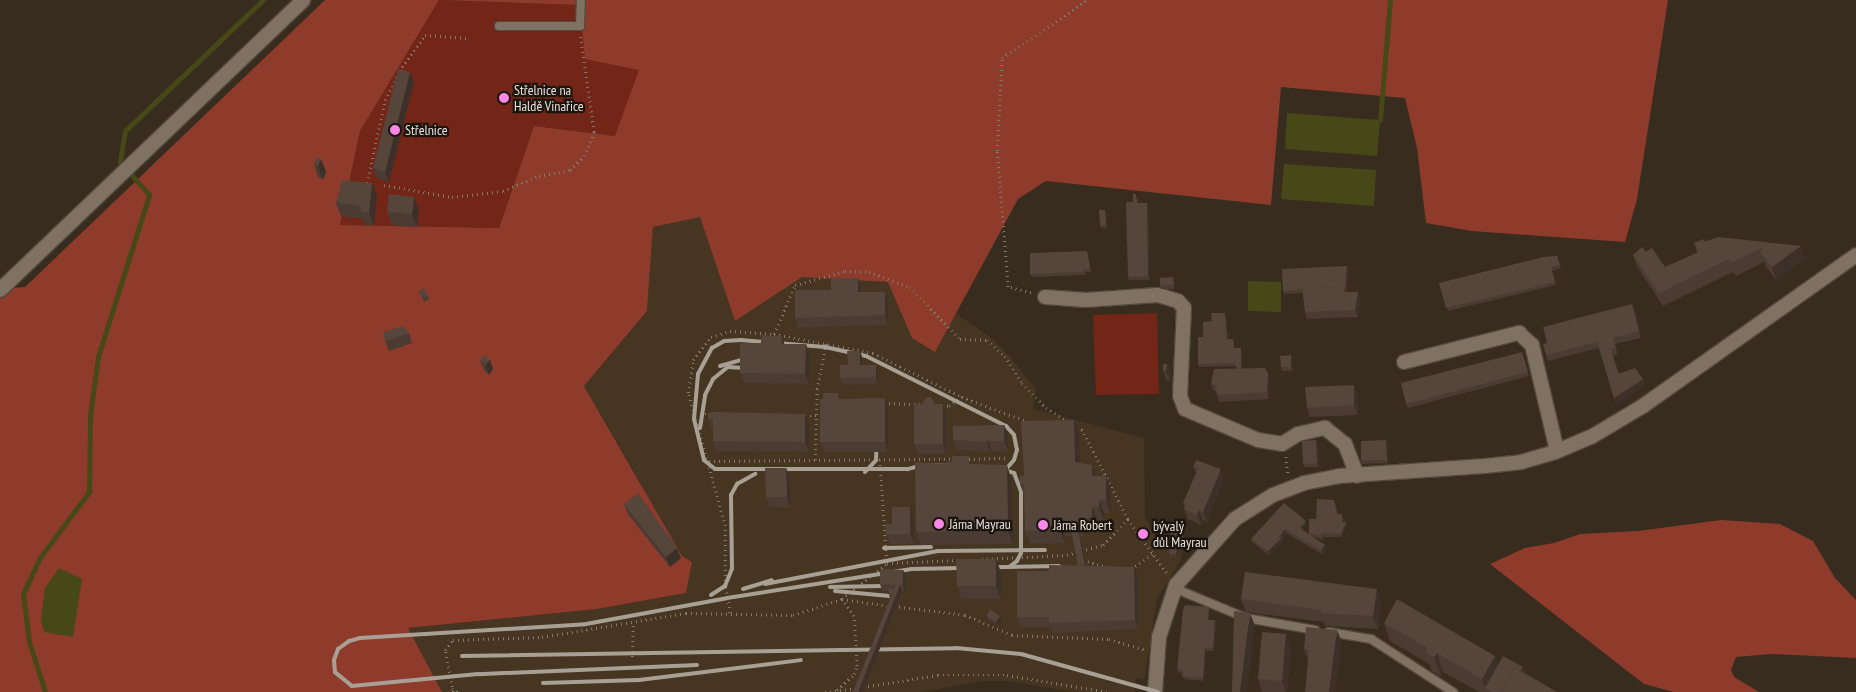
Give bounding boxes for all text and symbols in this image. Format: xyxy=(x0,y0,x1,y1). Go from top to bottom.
place label: Střelnice na Haldě Vinařice xyxy=(514,82,584,114)
marker: Střelnice na Haldě Vinařice xyxy=(498,92,510,104)
place label: Střelnice xyxy=(405,122,447,138)
marker: Střelnice xyxy=(389,124,401,136)
place label: Jáma Mayrau xyxy=(949,516,1011,532)
place label: Jáma Robert xyxy=(1053,517,1112,533)
marker: Jáma Mayrau xyxy=(933,518,945,530)
place label: bývalý důl Mayrau xyxy=(1153,518,1207,550)
marker: Jáma Robert xyxy=(1037,519,1049,531)
marker: bývalý důl Mayrau xyxy=(1137,528,1149,540)

